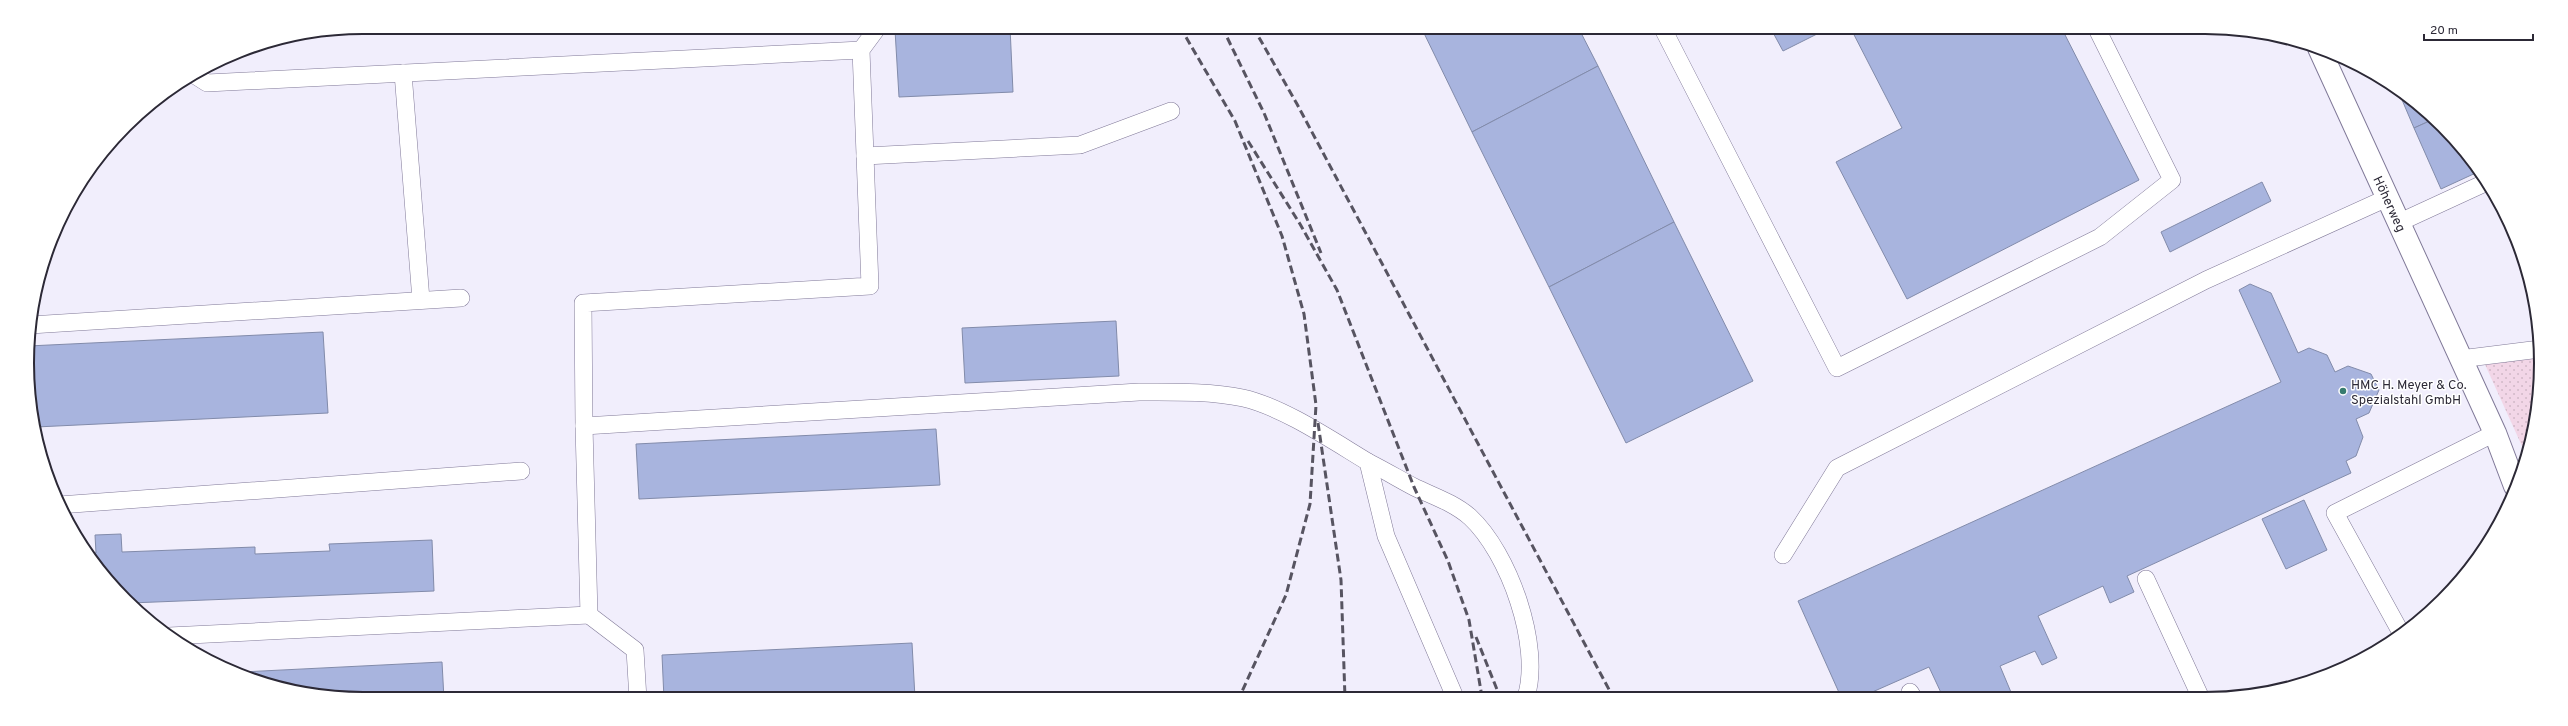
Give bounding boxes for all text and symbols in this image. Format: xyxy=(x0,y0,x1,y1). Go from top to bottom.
scale bar xyxy=(2424,16,2533,42)
text: 20 m xyxy=(2430,23,2458,39)
street label: Höherweg xyxy=(2369,174,2408,235)
place label: HMC H. Meyer & Co. Spezialstahl GmbH xyxy=(2351,378,2467,409)
marker: HMC H. Meyer & Co. Spezialstahl GmbH xyxy=(2338,386,2348,396)

